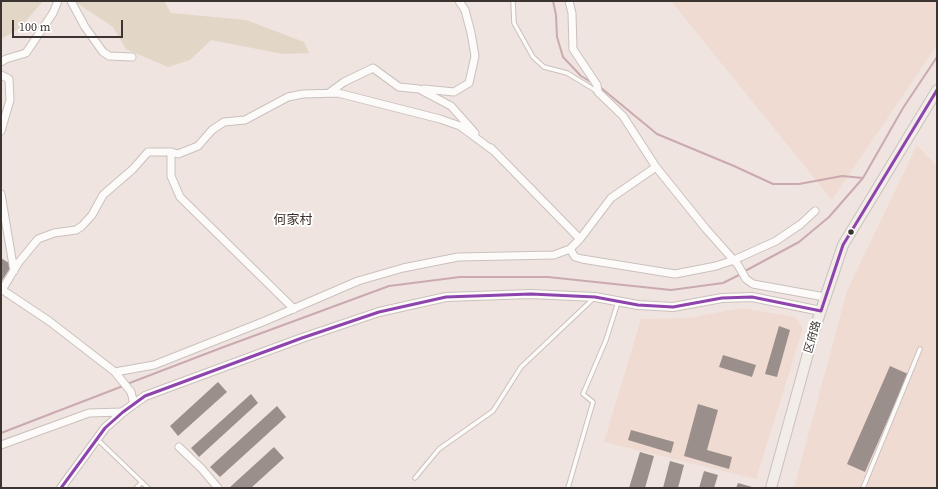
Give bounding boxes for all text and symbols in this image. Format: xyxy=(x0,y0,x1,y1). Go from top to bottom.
scale bar xyxy=(14,12,125,38)
text: 100 m xyxy=(19,19,51,35)
district label: 何家村 xyxy=(274,213,312,229)
unlabelled marker xyxy=(846,227,856,237)
street label: 区府路 xyxy=(802,319,824,355)

